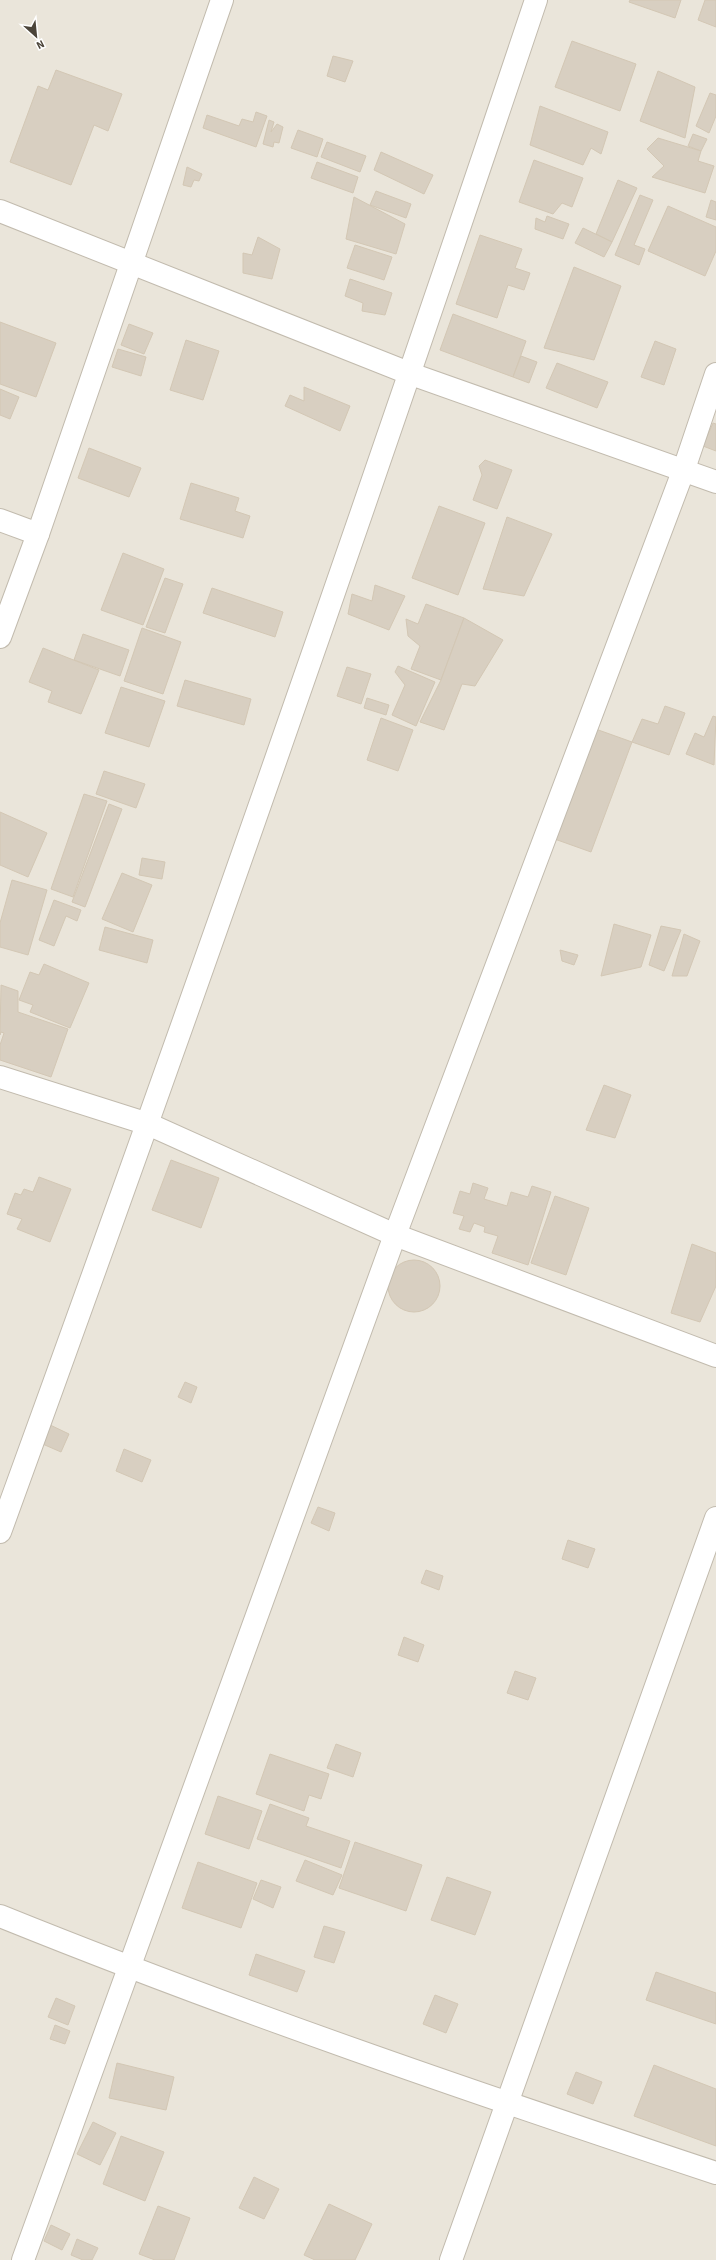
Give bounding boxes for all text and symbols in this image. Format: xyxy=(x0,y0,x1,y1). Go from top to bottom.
north arrow xyxy=(16,16,56,56)
text: N xyxy=(34,36,47,53)

